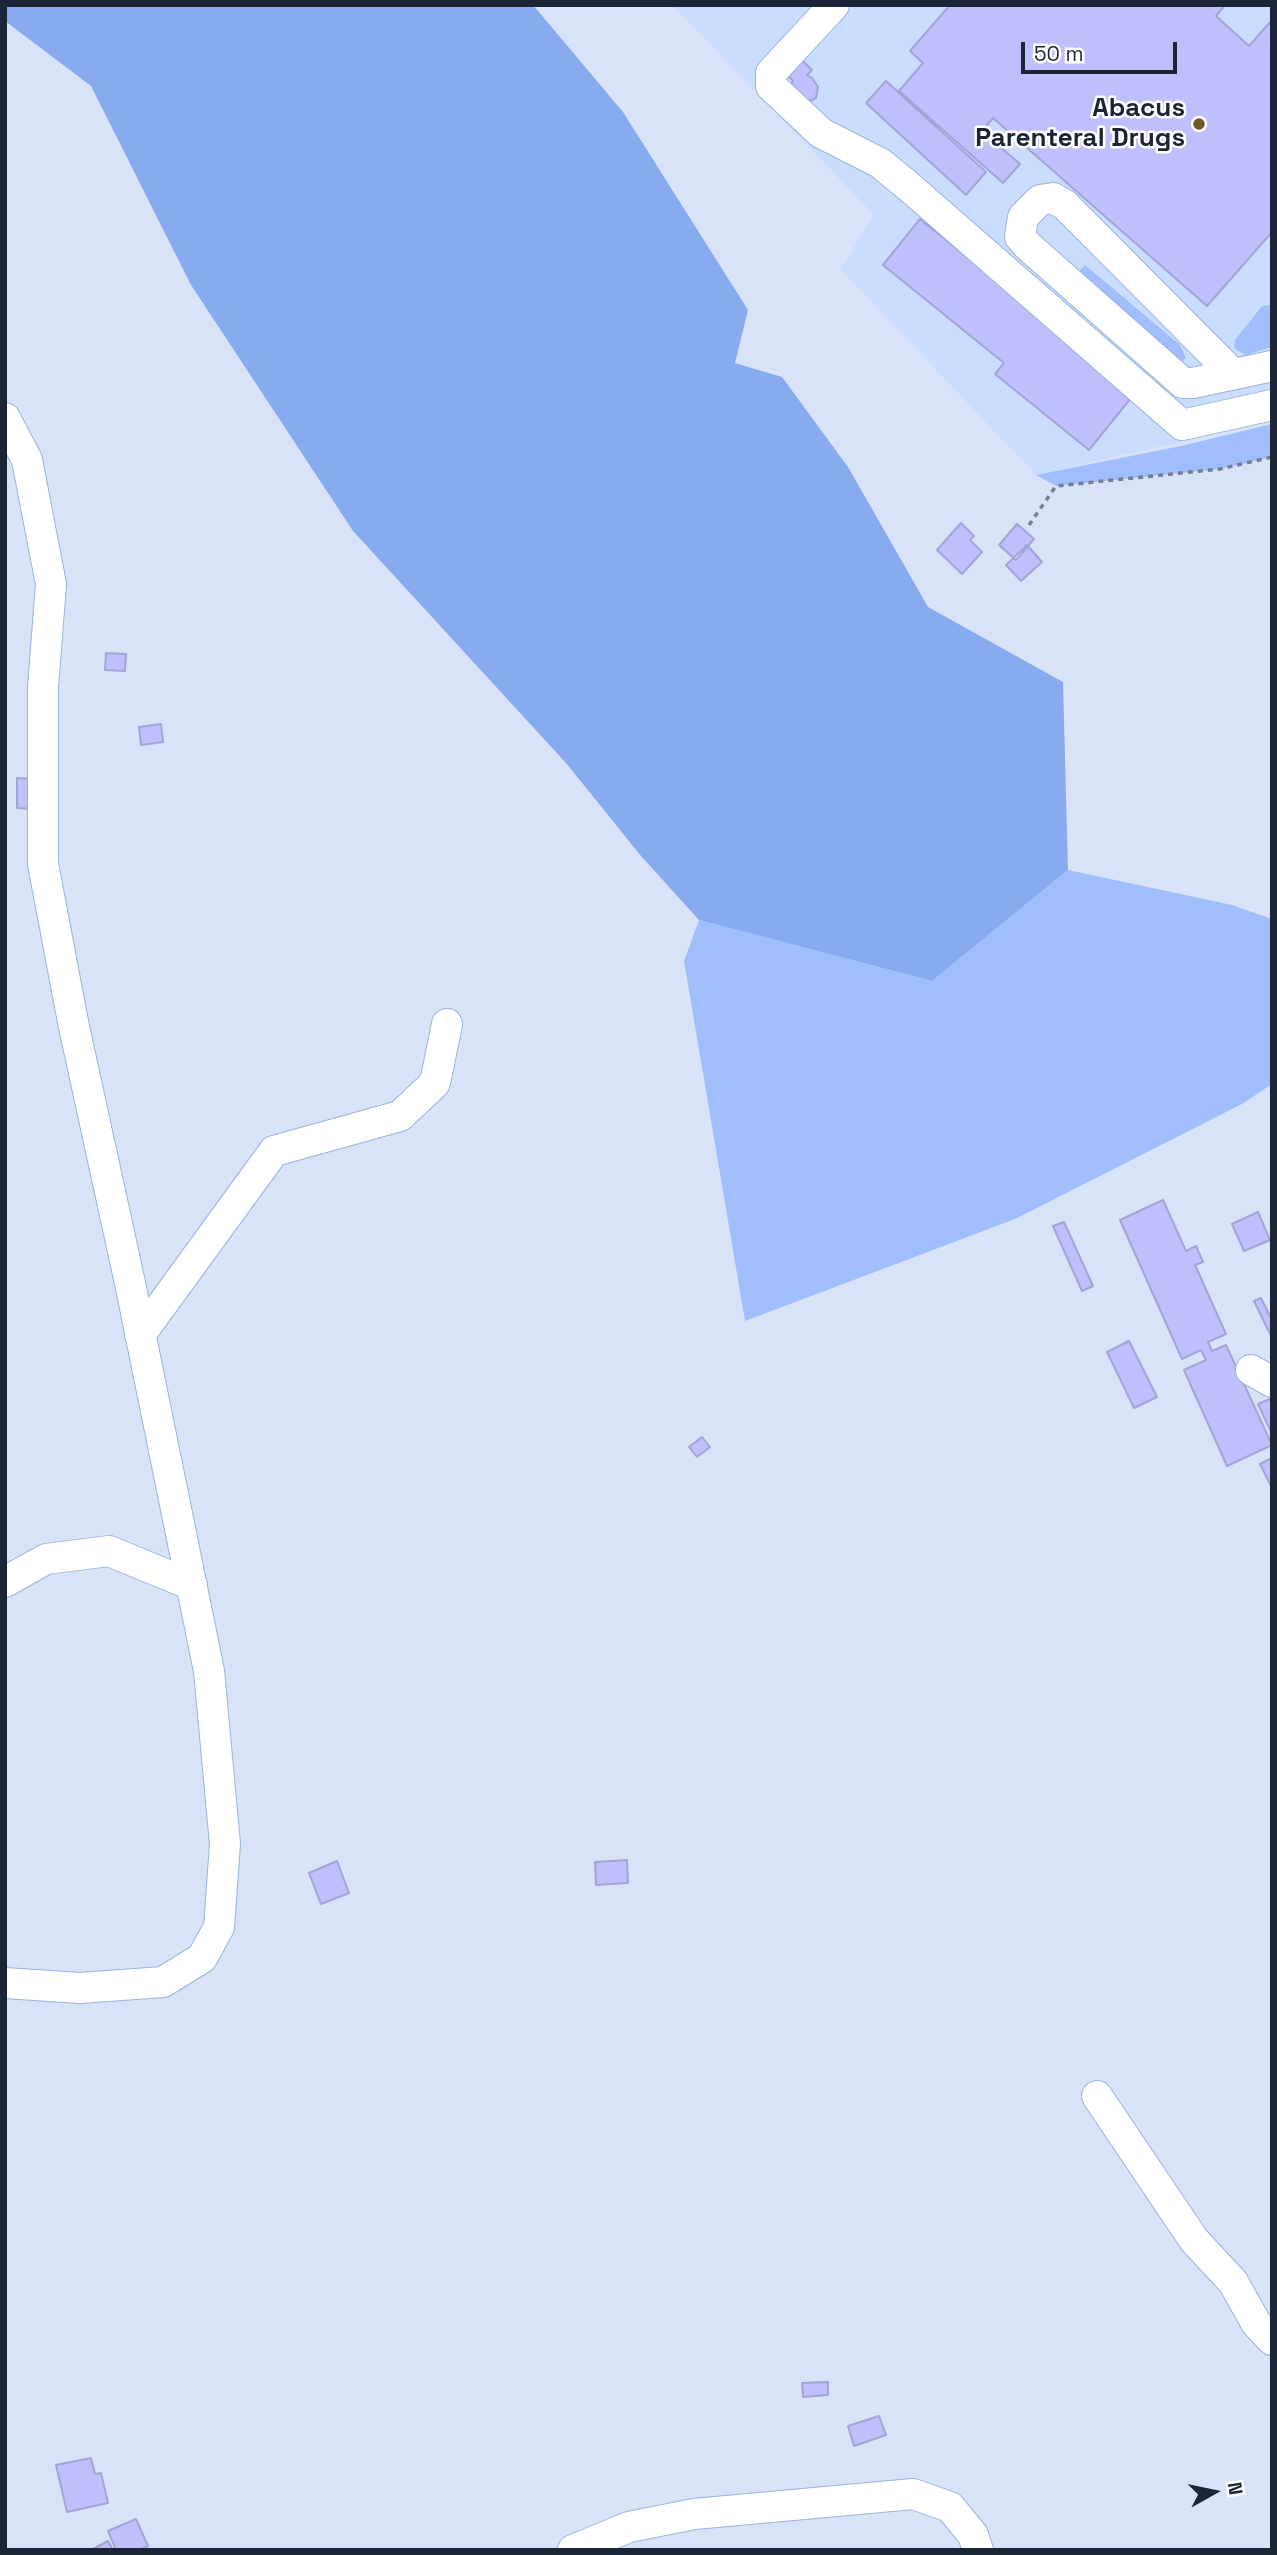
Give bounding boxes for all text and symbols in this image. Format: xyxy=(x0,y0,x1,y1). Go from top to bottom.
scale bar xyxy=(1025,28,1181,72)
text: 50 m xyxy=(1034,40,1084,67)
place label: Abacus Parenteral Drugs xyxy=(975,93,1185,154)
marker: Abacus Parenteral Drugs xyxy=(1191,116,1207,132)
north arrow xyxy=(1179,2457,1249,2527)
text: N xyxy=(1222,2480,1249,2497)

